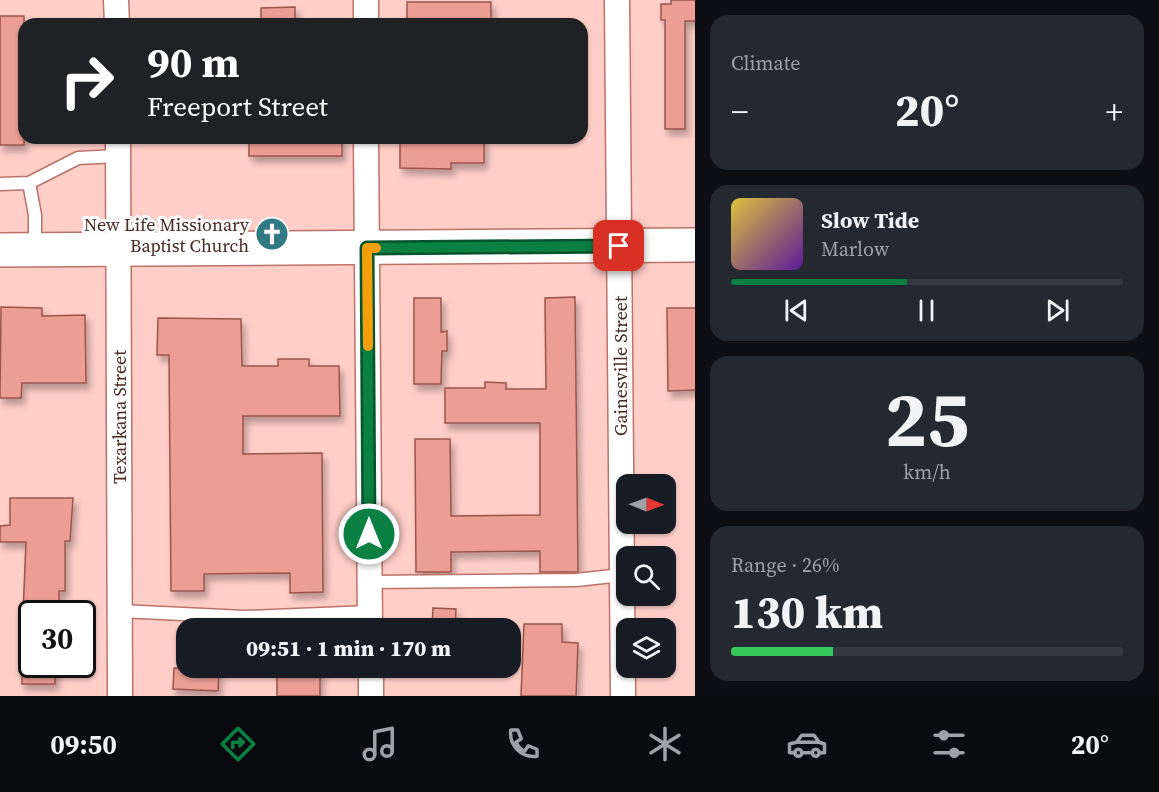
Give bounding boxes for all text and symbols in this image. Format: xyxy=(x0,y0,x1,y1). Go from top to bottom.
text: 90 m xyxy=(147,33,240,91)
icon: right xyxy=(48,42,126,120)
text: Climate xyxy=(731,49,800,77)
text: 20° xyxy=(895,79,959,141)
text: Freeport Street xyxy=(147,88,328,125)
text: − xyxy=(731,89,749,134)
text: + xyxy=(1105,89,1123,134)
text: Slow Tide xyxy=(821,205,919,235)
place label: New Life Missionary Baptist Church xyxy=(84,212,250,258)
church icon: New Life Missionary Baptist Church xyxy=(254,216,290,252)
pin xyxy=(593,220,644,271)
icon: arrive xyxy=(602,229,635,262)
text: Marlow xyxy=(821,235,889,263)
icon: previous xyxy=(780,294,813,327)
icon: pause xyxy=(910,294,943,327)
icon: next xyxy=(1041,294,1074,327)
street label: Gainesville Street xyxy=(608,296,633,436)
street label: Texarkana Street xyxy=(107,350,132,484)
text: 25 xyxy=(885,365,969,472)
text: km/h xyxy=(903,458,951,486)
north arrow xyxy=(616,474,676,534)
map controls xyxy=(616,474,676,678)
position arrow xyxy=(337,502,401,566)
button: search xyxy=(616,546,676,606)
text: Range · 26% xyxy=(731,551,840,579)
text: 130 km xyxy=(731,581,883,643)
speed limit sign: 30 xyxy=(18,600,96,678)
button: layers xyxy=(616,618,676,678)
text: 09:51 · 1 min · 170 m xyxy=(246,633,451,663)
icon: directions xyxy=(217,723,259,765)
icon: music xyxy=(359,723,401,765)
icon: phone xyxy=(502,723,544,765)
icon: climate xyxy=(644,723,686,765)
icon: car xyxy=(786,723,828,765)
icon: filters xyxy=(928,723,970,765)
text: 09:50 xyxy=(50,726,117,763)
text: 20° xyxy=(1071,726,1109,763)

